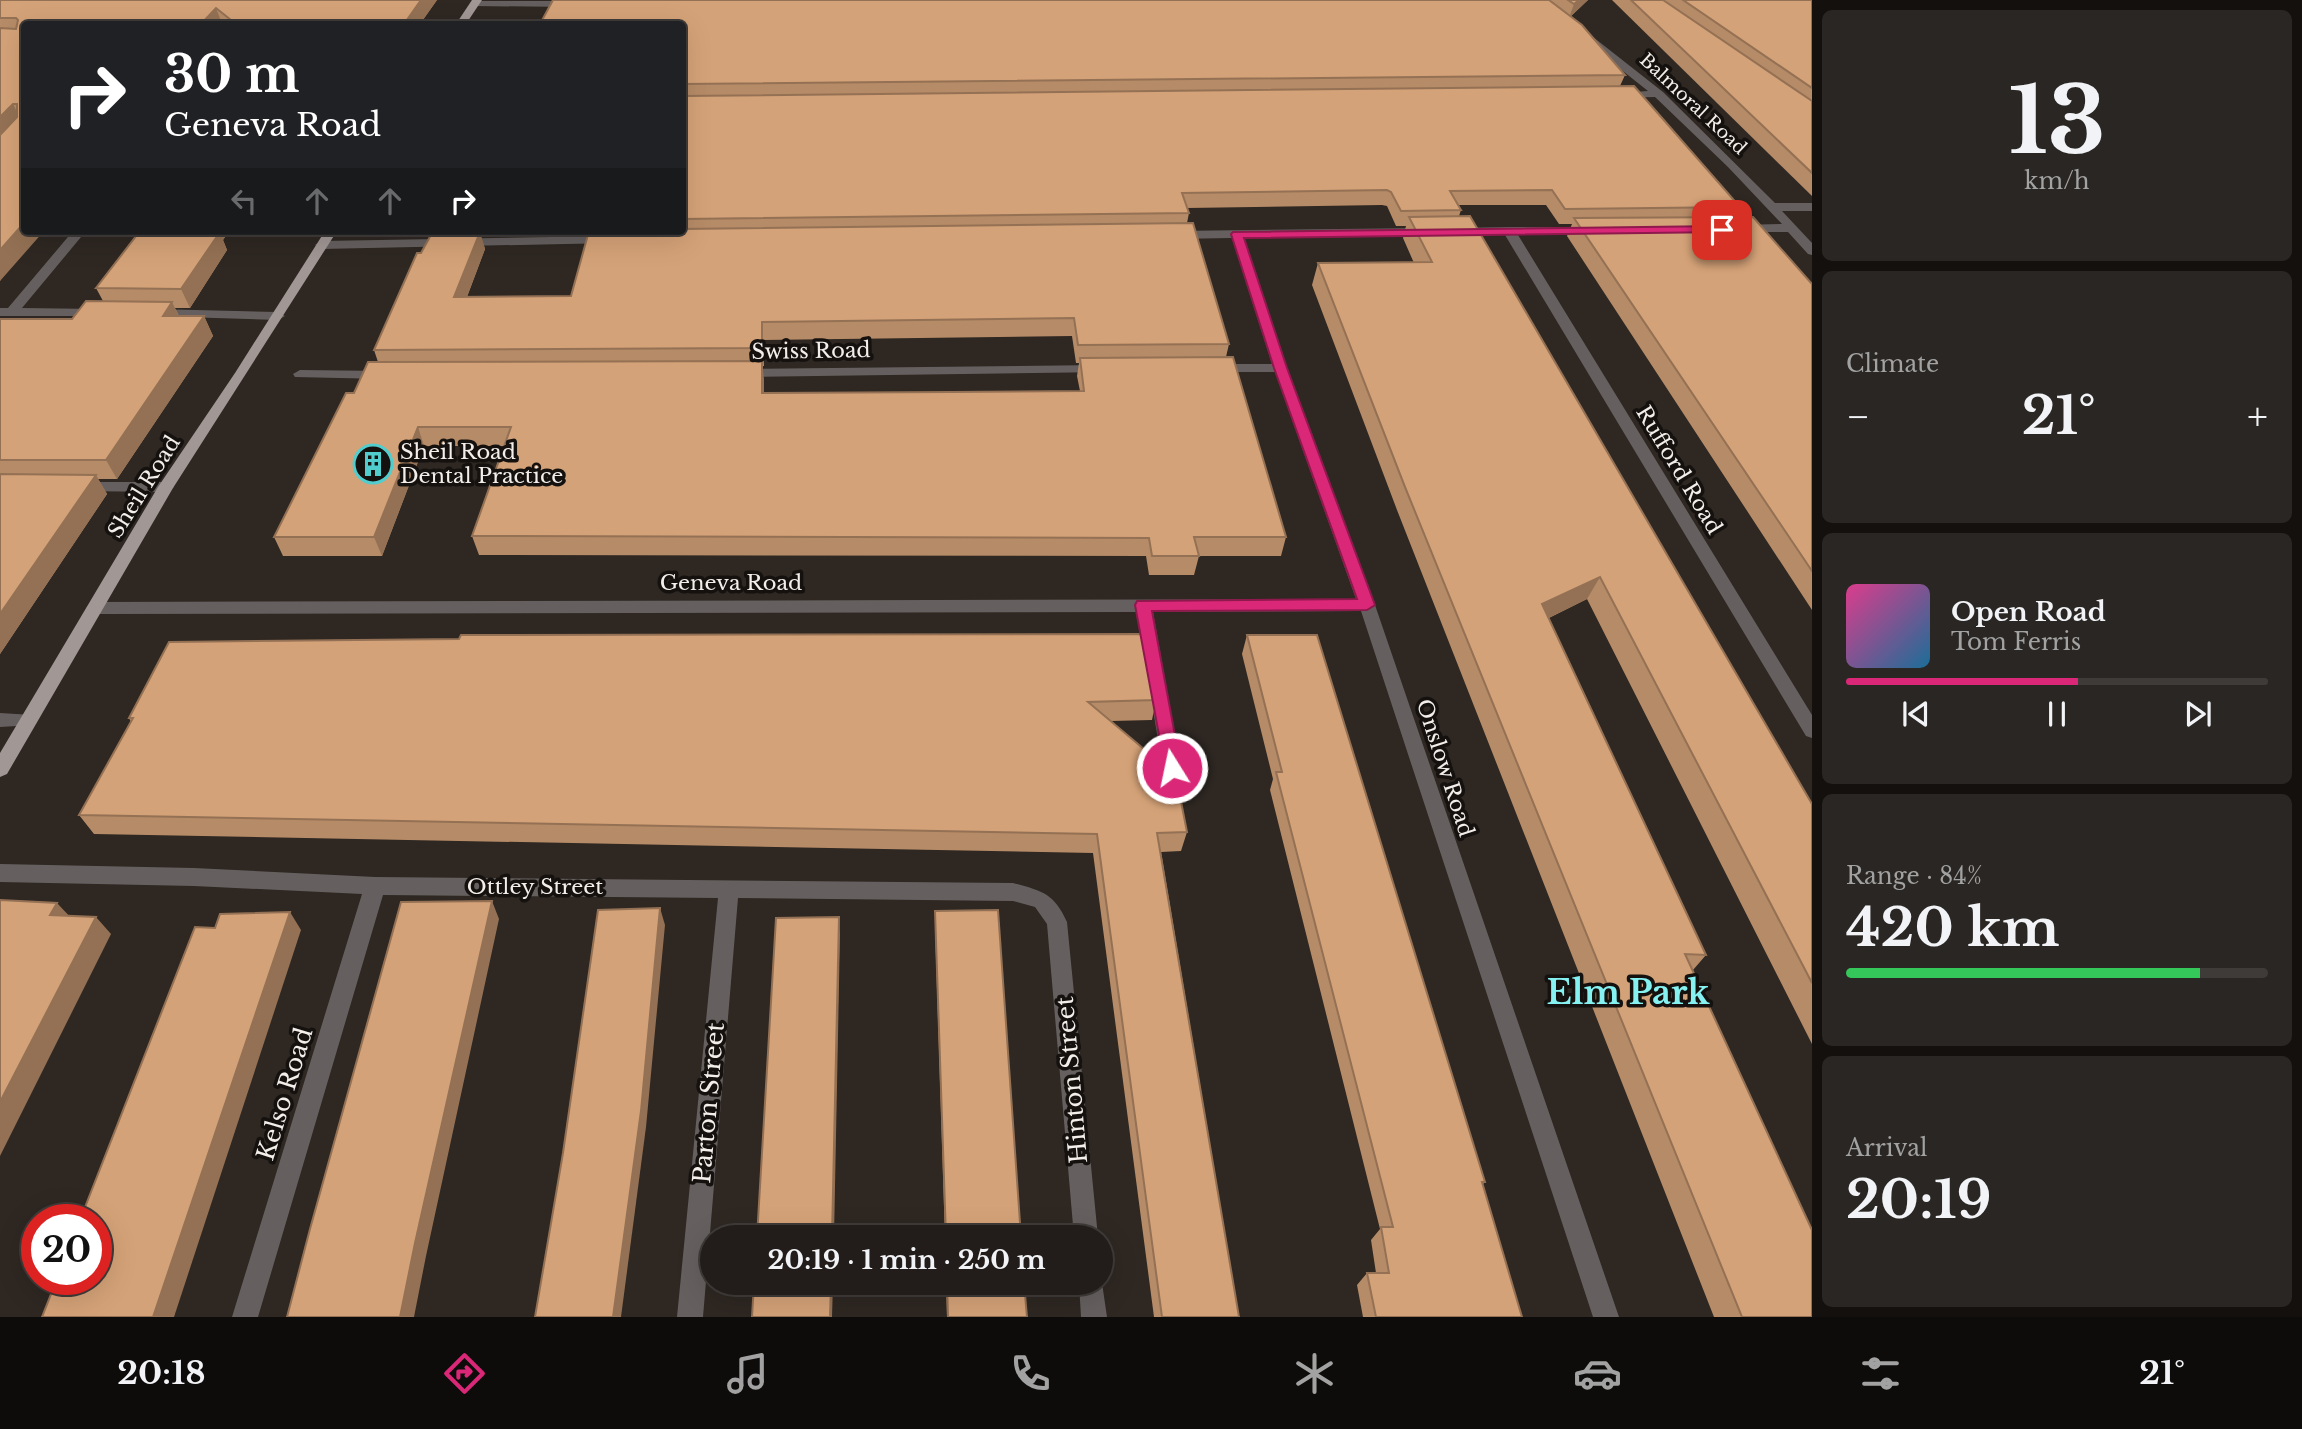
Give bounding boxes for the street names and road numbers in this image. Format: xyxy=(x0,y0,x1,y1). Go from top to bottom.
street label: Balmoral Road xyxy=(1635,49,1751,159)
street label: Swiss Road xyxy=(751,337,871,365)
street label: Rufford Road xyxy=(1630,401,1728,539)
street label: Sheil Road xyxy=(102,431,186,543)
street label: Geneva Road xyxy=(660,570,802,596)
street label: Onslow Road xyxy=(1411,696,1479,840)
street label: Ottley Street xyxy=(467,874,603,900)
street label: Hinton Street xyxy=(1050,995,1093,1165)
street label: Parton Street xyxy=(687,1021,730,1185)
street label: Kelso Road xyxy=(251,1024,318,1164)

